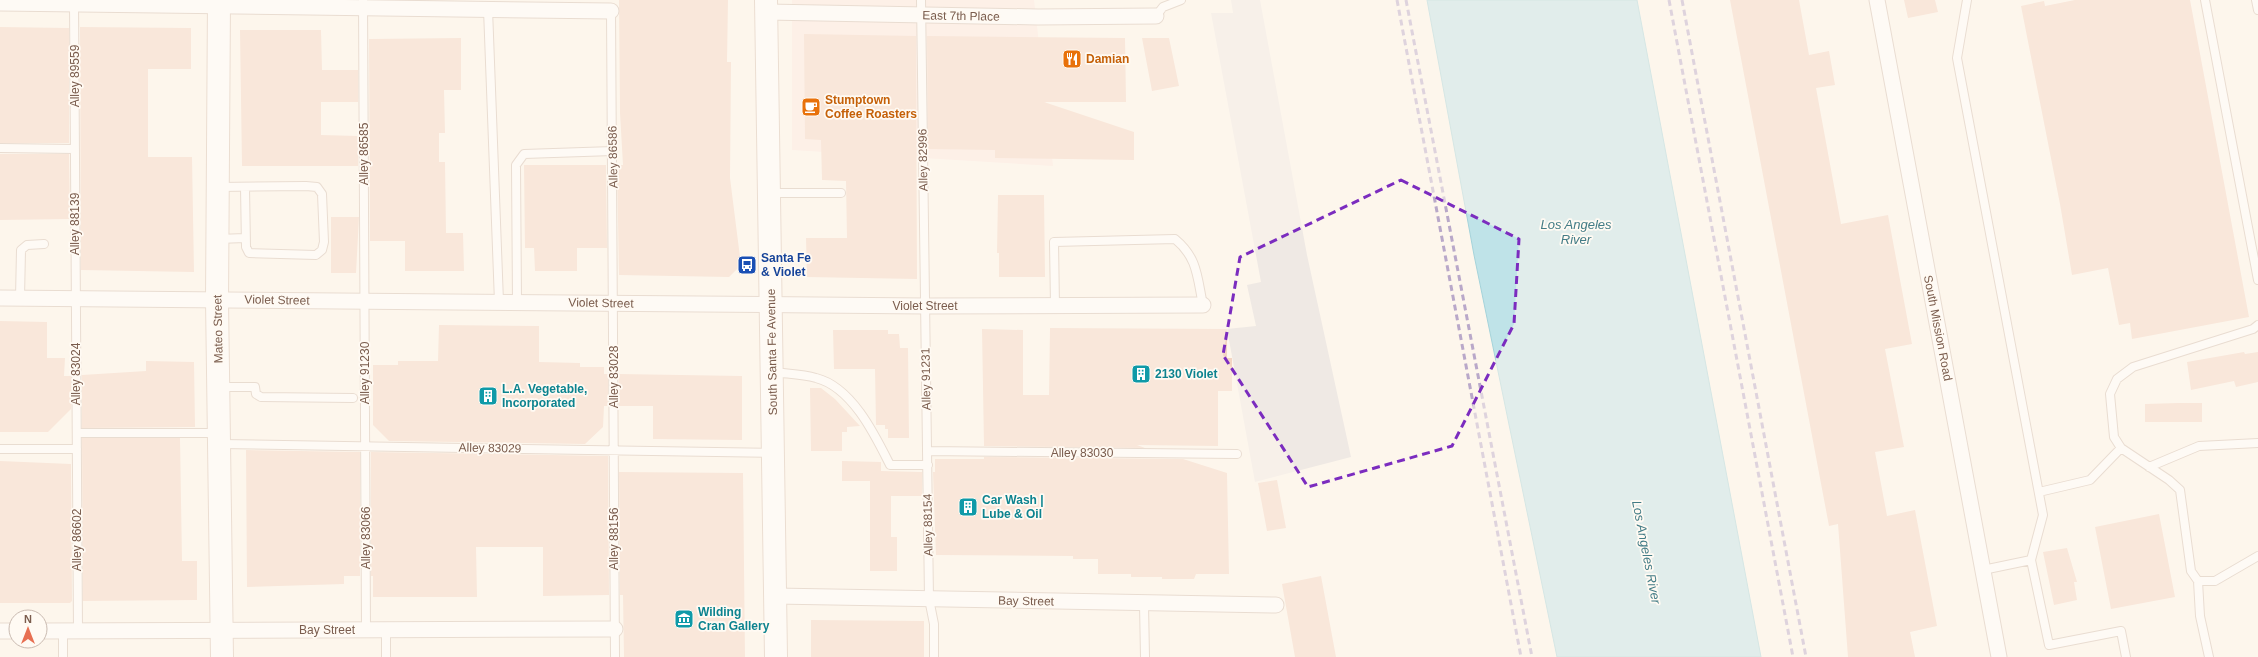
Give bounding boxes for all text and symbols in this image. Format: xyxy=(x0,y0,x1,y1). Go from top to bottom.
street label: East 7th Place xyxy=(922,8,1000,24)
street label: Alley 89559 xyxy=(68,44,82,107)
restaurant icon: Damian xyxy=(1061,48,1083,70)
place label: Damian xyxy=(1086,52,1129,66)
place label: Stumptown Coffee Roasters xyxy=(825,93,917,121)
cafe icon: Stumptown Coffee Roasters xyxy=(800,96,822,118)
street label: Alley 86585 xyxy=(357,122,371,185)
street label: Alley 86586 xyxy=(605,125,621,188)
street label: Alley 82996 xyxy=(915,128,931,191)
street label: Alley 88139 xyxy=(68,192,82,255)
water label: Los Angeles River xyxy=(1540,217,1612,247)
place label: Santa Fe & Violet xyxy=(761,251,811,279)
bus stop icon: Santa Fe & Violet xyxy=(736,254,758,276)
street label: South Mission Road xyxy=(1921,274,1955,382)
street label: South Santa Fe Avenue xyxy=(764,288,780,415)
street label: Violet Street xyxy=(244,292,310,308)
street label: Mateo Street xyxy=(210,294,226,363)
street label: Violet Street xyxy=(568,295,634,311)
street label: Violet Street xyxy=(892,299,958,313)
street label: Alley 91230 xyxy=(358,341,372,404)
street label: Alley 83024 xyxy=(69,342,83,405)
street label: Alley 83028 xyxy=(607,345,621,408)
street label: Alley 91231 xyxy=(918,347,934,410)
building icon: 2130 Violet xyxy=(1130,363,1152,385)
place label: 2130 Violet xyxy=(1155,367,1217,381)
place label: L.A. Vegetable, Incorporated xyxy=(502,382,587,410)
building icon: L.A. Vegetable, Incorporated xyxy=(477,385,499,407)
street label: Alley 83029 xyxy=(459,440,522,456)
street label: Alley 83030 xyxy=(1051,446,1114,460)
street label: Alley 88154 xyxy=(920,493,936,556)
place label: Car Wash | Lube & Oil xyxy=(982,493,1044,521)
building icon: Car Wash | Lube & Oil xyxy=(957,496,979,518)
water label: Los Angeles River xyxy=(1629,499,1664,606)
street label: Alley 83066 xyxy=(359,506,373,569)
street label: Alley 88156 xyxy=(607,507,621,570)
street label: Alley 86602 xyxy=(70,508,84,571)
street label: Bay Street xyxy=(998,594,1055,608)
place label: Wilding Cran Gallery xyxy=(698,605,770,633)
museum icon: Wilding Cran Gallery xyxy=(673,608,695,630)
north arrow xyxy=(8,609,48,649)
text: N xyxy=(24,613,32,625)
street label: Bay Street xyxy=(299,623,356,637)

